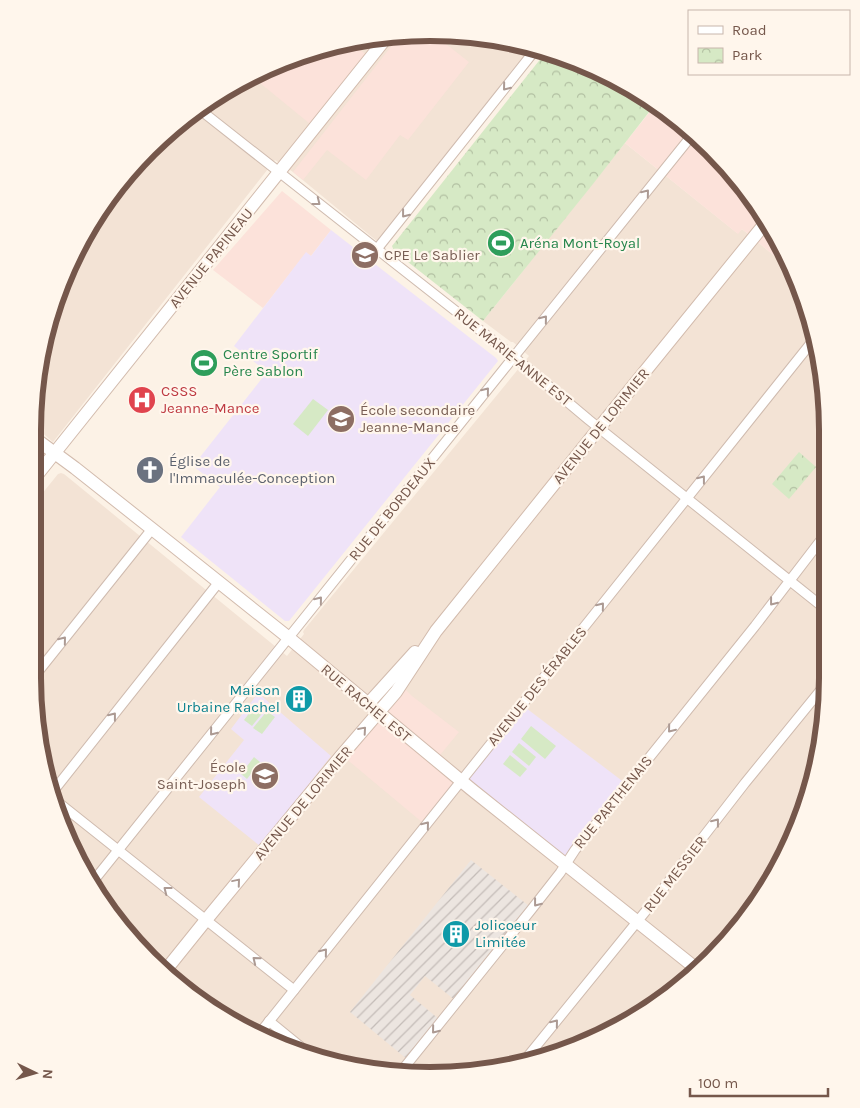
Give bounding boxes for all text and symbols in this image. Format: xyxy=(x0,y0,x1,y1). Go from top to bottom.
legend xyxy=(688,10,850,75)
text: Road xyxy=(732,21,767,39)
text: Park xyxy=(732,46,762,64)
one-way arrow xyxy=(503,81,512,91)
one-way arrow xyxy=(641,189,650,198)
one-way arrow xyxy=(311,197,320,205)
street label: AVENUE PAPINEAU xyxy=(165,205,257,311)
one-way arrow xyxy=(402,208,410,217)
sports icon: Aréna Mont-Royal xyxy=(486,228,516,258)
place label: Aréna Mont-Royal xyxy=(520,234,640,252)
school or university icon: CPE Le Sablier xyxy=(350,240,380,270)
place label: CPE Le Sablier xyxy=(384,246,480,264)
street label: RUE MARIE-ANNE EST xyxy=(451,304,576,410)
one-way arrow xyxy=(539,316,547,325)
place label: Centre Sportif Père Sablon xyxy=(223,345,319,380)
sports icon: Centre Sportif Père Sablon xyxy=(189,348,219,378)
street label: AVENUE DE LORIMIER xyxy=(549,365,653,487)
place label: CSSS Jeanne-Mance xyxy=(161,382,260,417)
hospital icon: CSSS Jeanne-Mance xyxy=(127,385,157,415)
one-way arrow xyxy=(480,388,488,397)
place label: École secondaire Jeanne-Mance xyxy=(360,401,475,436)
school or university icon: École secondaire Jeanne-Mance xyxy=(326,404,356,434)
place label: Église de l'Immaculée-Conception xyxy=(169,452,335,487)
street label: RUE DE BORDEAUX xyxy=(345,454,439,564)
church icon: Église de l'Immaculée-Conception xyxy=(135,455,165,485)
one-way arrow xyxy=(696,475,705,485)
one-way arrow xyxy=(770,596,778,605)
one-way arrow xyxy=(313,597,321,606)
one-way arrow xyxy=(596,603,604,612)
street label: AVENUE DES ÉRABLES xyxy=(483,623,591,749)
one-way arrow xyxy=(58,637,66,646)
street label: RUE RACHEL EST xyxy=(317,660,415,746)
place label: Maison Urbaine Rachel xyxy=(177,681,280,716)
building icon: Maison Urbaine Rachel xyxy=(284,684,314,714)
one-way arrow xyxy=(108,713,116,722)
one-way arrow xyxy=(669,723,677,732)
one-way arrow xyxy=(211,726,219,735)
one-way arrow xyxy=(357,727,366,736)
street label: AVENUE DE LORIMIER xyxy=(250,742,356,864)
street label: RUE PARTHENAIS xyxy=(570,752,656,852)
place label: École Saint-Joseph xyxy=(157,758,246,793)
school or university icon: École Saint-Joseph xyxy=(250,761,280,791)
one-way arrow xyxy=(710,819,718,828)
one-way arrow xyxy=(421,822,429,831)
street label: RUE MESSIER xyxy=(640,832,710,916)
one-way arrow xyxy=(231,879,239,888)
one-way arrow xyxy=(164,887,173,895)
one-way arrow xyxy=(534,897,542,906)
place label: Jolicoeur Limitée xyxy=(475,916,537,951)
building icon: Jolicoeur Limitée xyxy=(441,919,471,949)
one-way arrow xyxy=(319,948,328,957)
one-way arrow xyxy=(253,957,262,965)
one-way arrow xyxy=(549,1020,557,1029)
one-way arrow xyxy=(431,1024,440,1033)
north arrow xyxy=(10,1048,60,1098)
scale bar xyxy=(690,1066,828,1098)
text: N xyxy=(39,1068,56,1080)
text: 100 m xyxy=(698,1074,738,1092)

